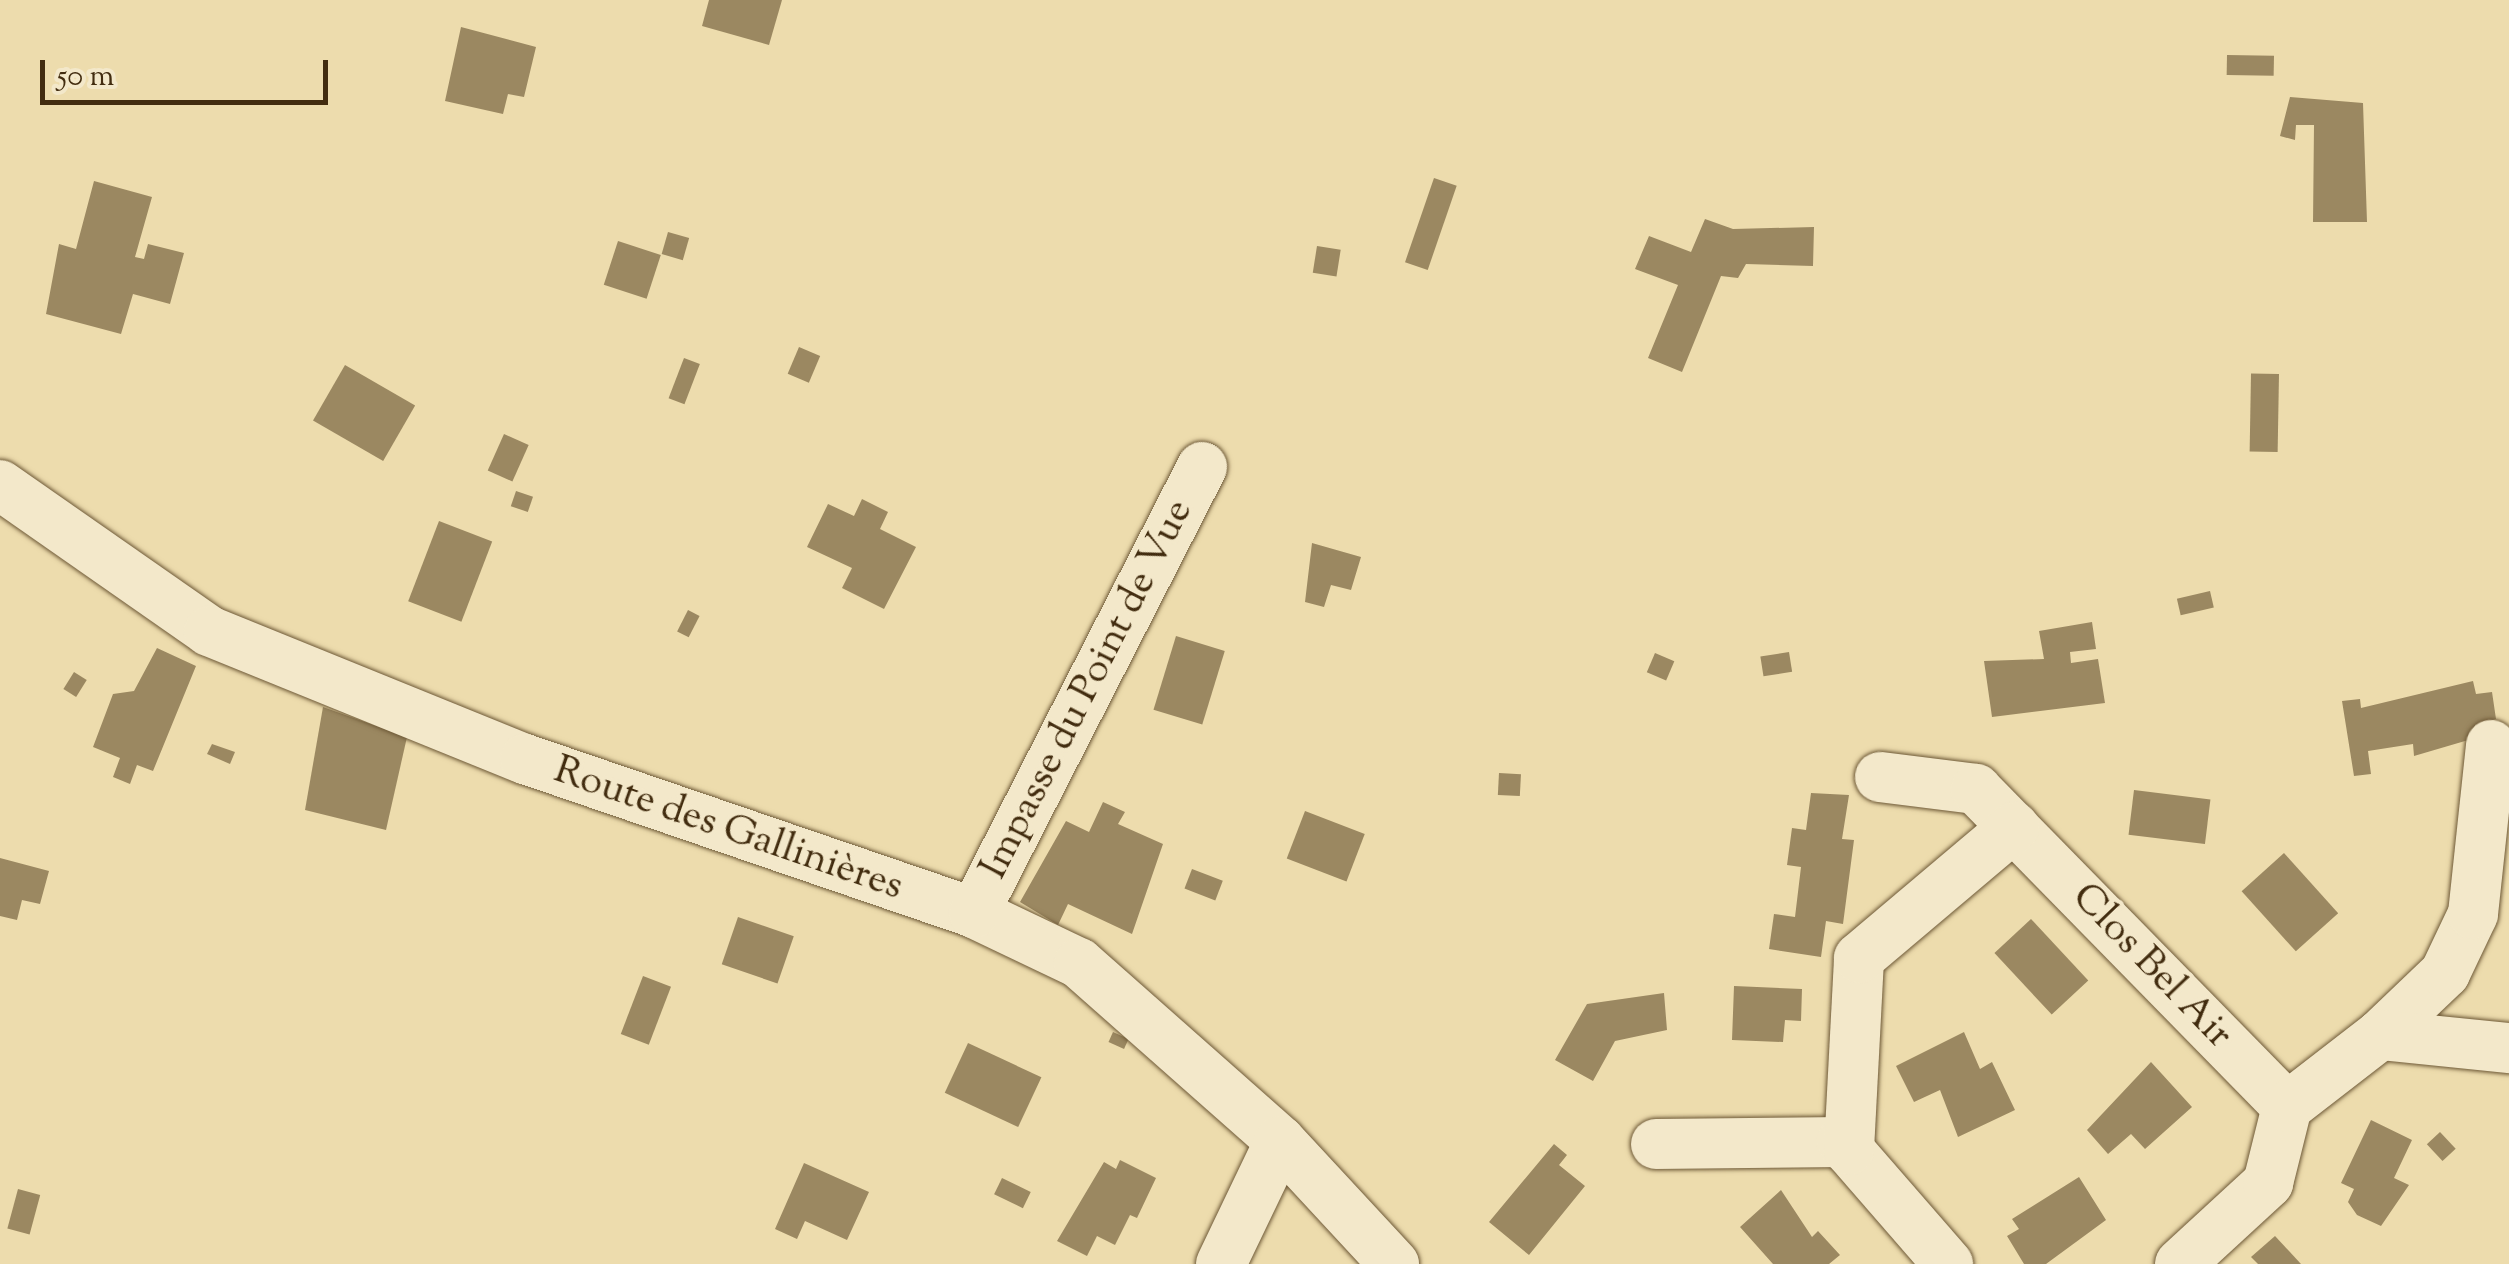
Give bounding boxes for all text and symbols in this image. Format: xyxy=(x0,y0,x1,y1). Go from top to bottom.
scale bar xyxy=(45,40,332,102)
text: 50 m xyxy=(57,56,114,99)
street label: Impasse du Point de Vue xyxy=(971,492,1205,888)
street label: Route des Gallinières xyxy=(547,748,909,912)
street label: Clos Bel Air xyxy=(2060,874,2242,1060)

